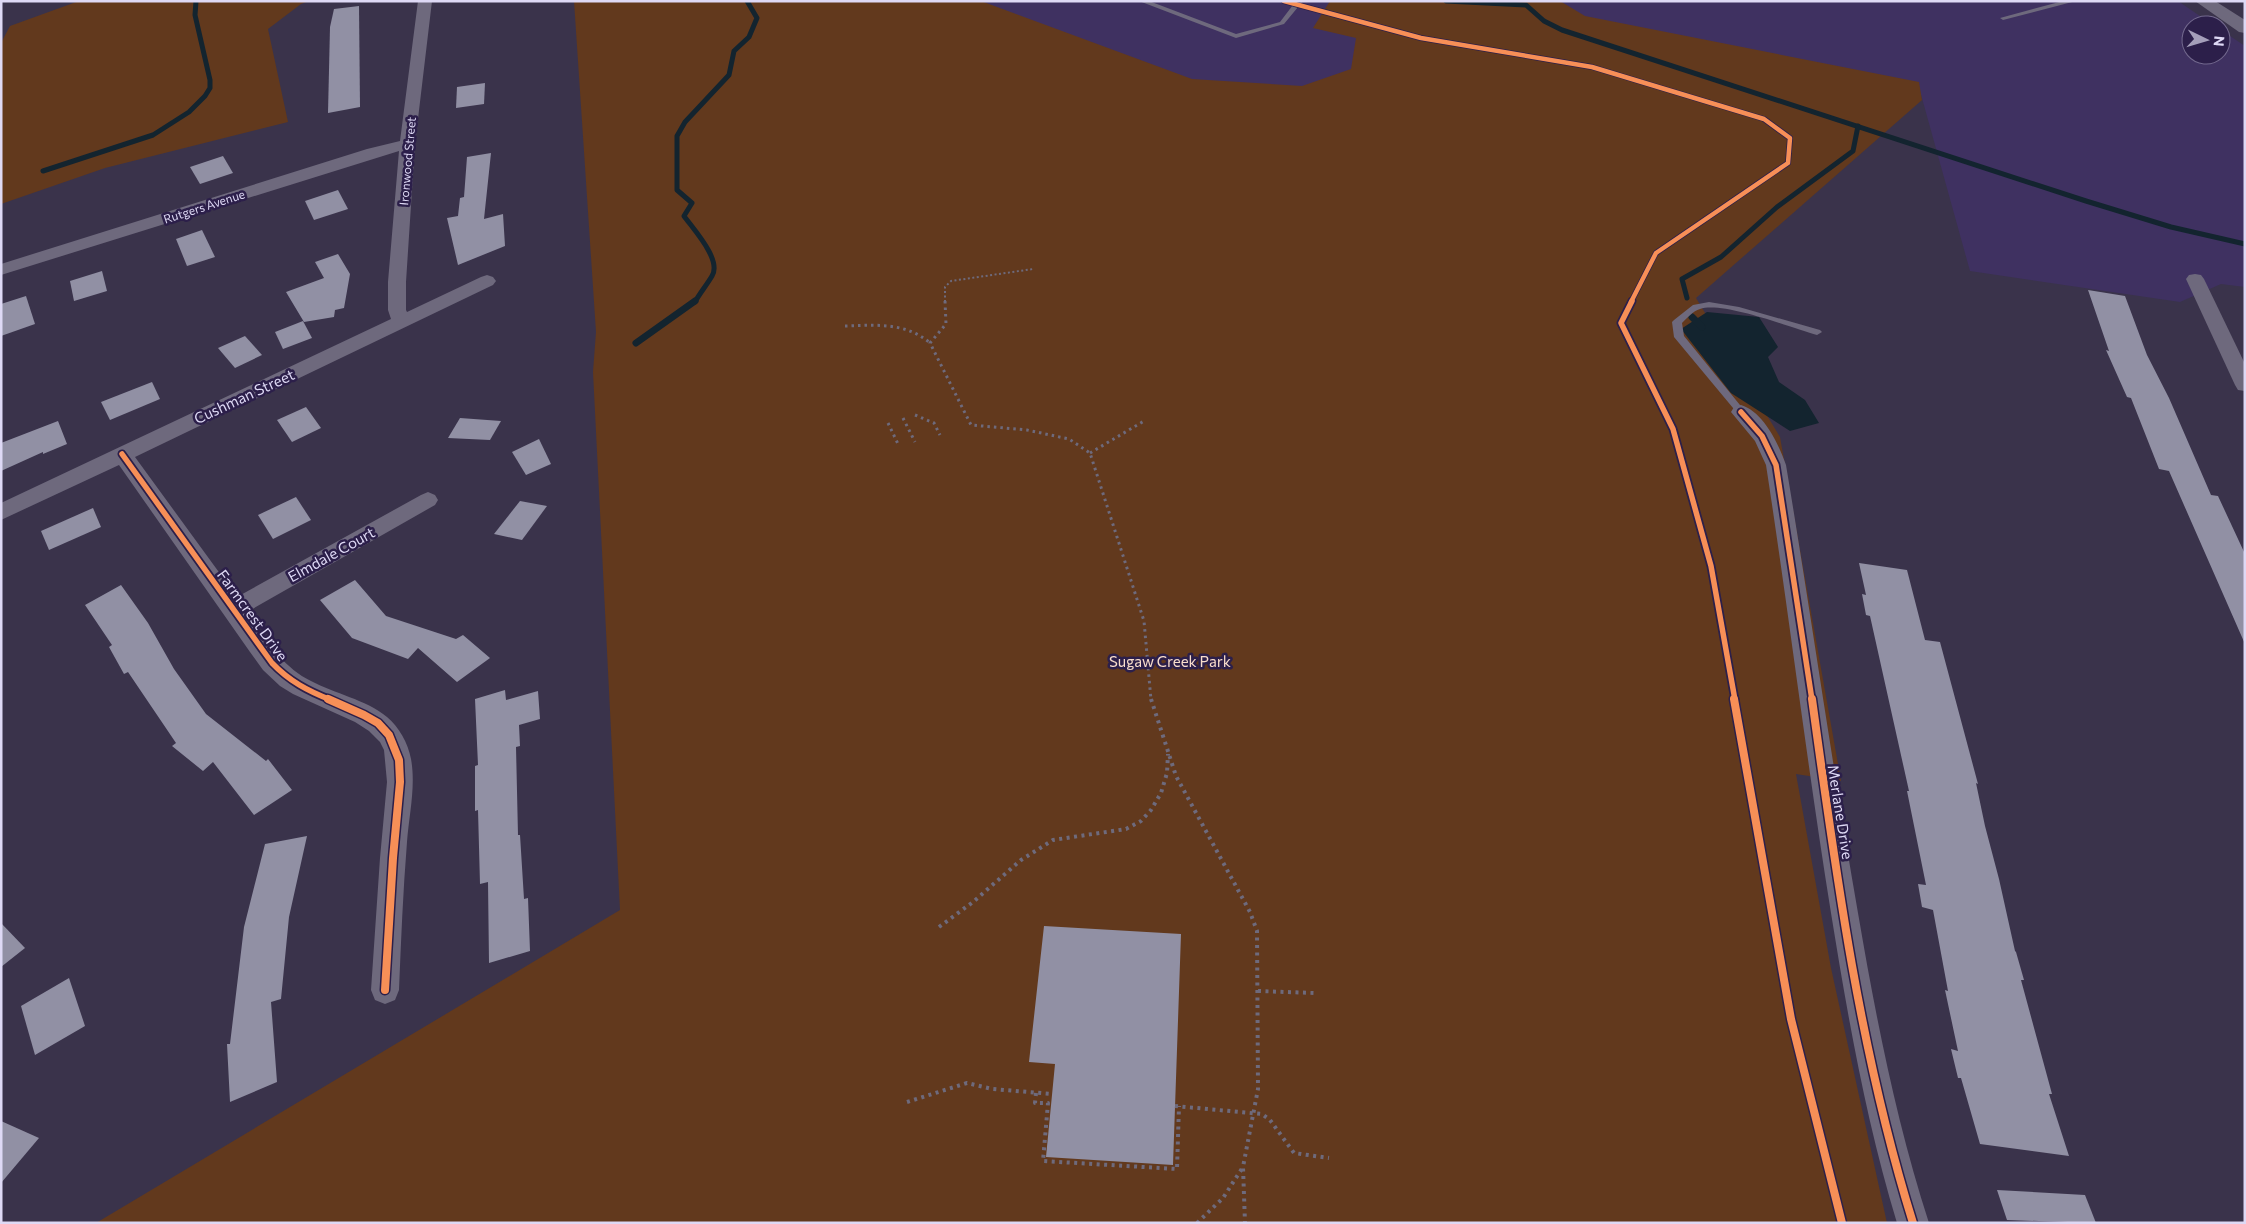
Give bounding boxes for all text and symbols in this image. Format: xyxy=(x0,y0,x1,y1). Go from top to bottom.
north arrow xyxy=(2181,15,2231,65)
text: N xyxy=(2211,35,2228,47)
street label: Ironwood Street xyxy=(396,116,418,206)
street label: Rutgers Avenue xyxy=(162,186,246,226)
street label: Cushman Street xyxy=(191,365,297,427)
street label: Elmdale Court xyxy=(284,523,378,585)
street label: Farmcrest Drive xyxy=(214,566,292,664)
park label: Sugaw Creek Park xyxy=(1109,652,1231,670)
street label: Merlane Drive xyxy=(1825,763,1857,861)

